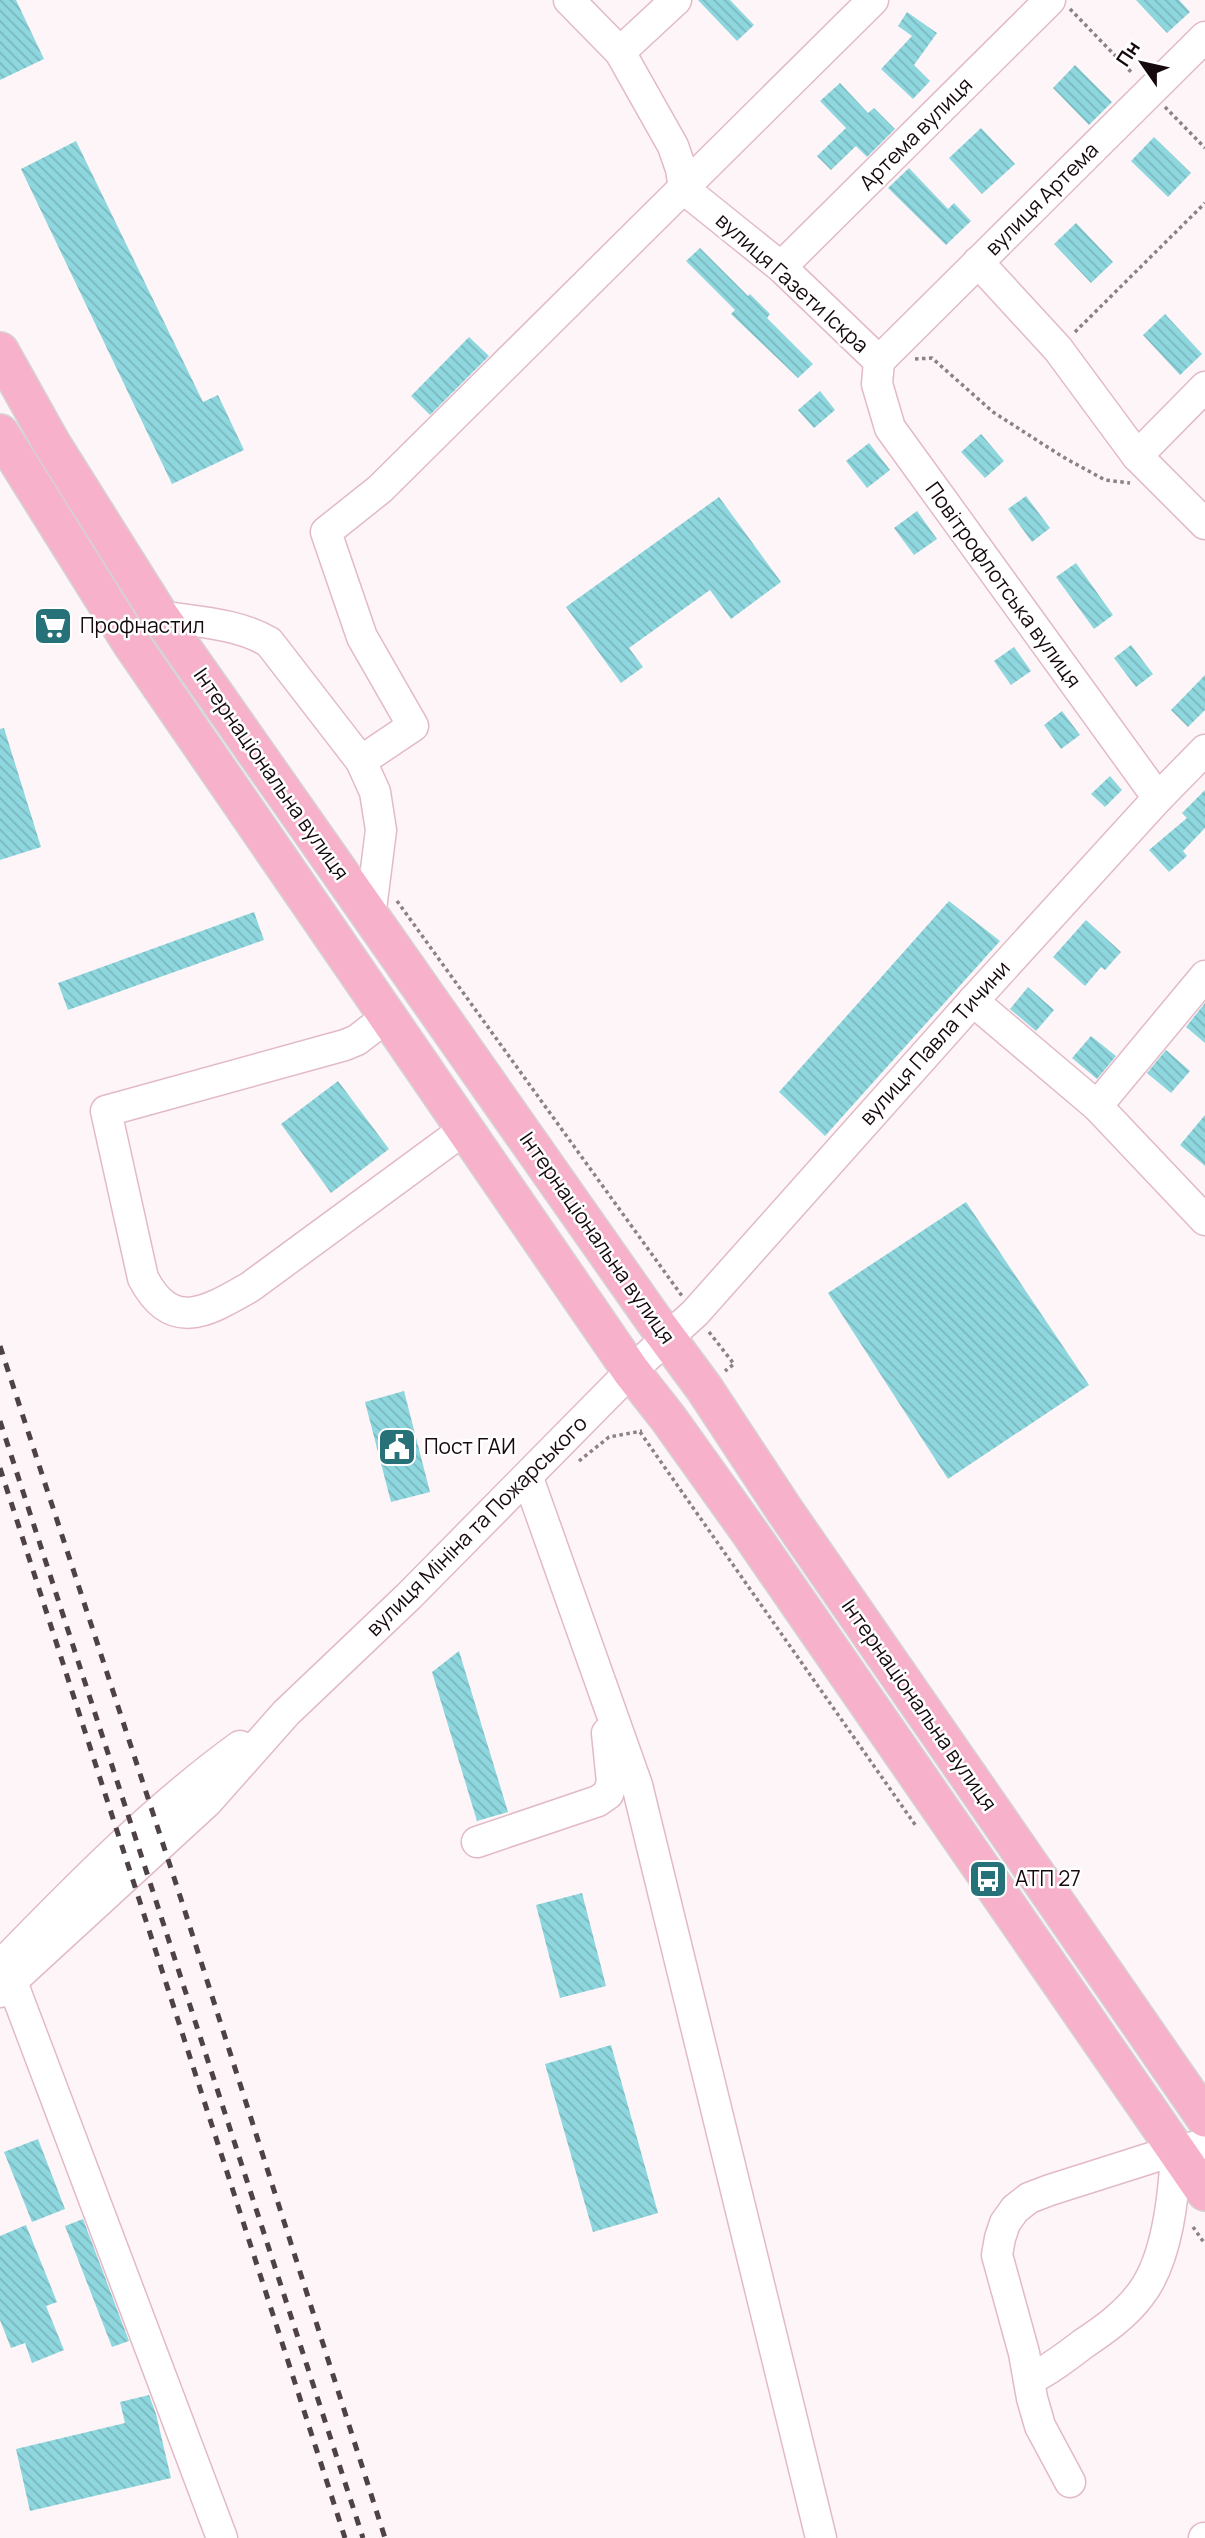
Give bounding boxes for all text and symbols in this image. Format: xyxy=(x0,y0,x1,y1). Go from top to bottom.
north arrow xyxy=(1107,28,1177,98)
text: Пн xyxy=(1110,36,1146,71)
street label: Артема вулиця xyxy=(853,71,978,196)
street label: вулиця Артема xyxy=(979,136,1104,261)
street label: вулиця Газети Іскра xyxy=(710,206,875,358)
street label: Повітрофлотська вулиця xyxy=(920,476,1088,693)
supermarket icon: Профнастил xyxy=(32,605,74,647)
place label: Профнастил xyxy=(80,611,205,639)
street label: Інтернаціональна вулиця xyxy=(188,662,356,885)
street label: вулиця Павла Тичини xyxy=(853,954,1016,1131)
street label: Інтернаціональна вулиця xyxy=(514,1126,682,1349)
street label: вулиця Мініна та Пожарського xyxy=(360,1409,593,1642)
public building icon: Пост ГАИ xyxy=(376,1426,418,1468)
place label: Пост ГАИ xyxy=(424,1432,516,1460)
street label: Інтернаціональна вулиця xyxy=(836,1593,1004,1816)
bus stop icon: АТП 27 xyxy=(967,1858,1009,1900)
place label: АТП 27 xyxy=(1015,1864,1081,1892)

